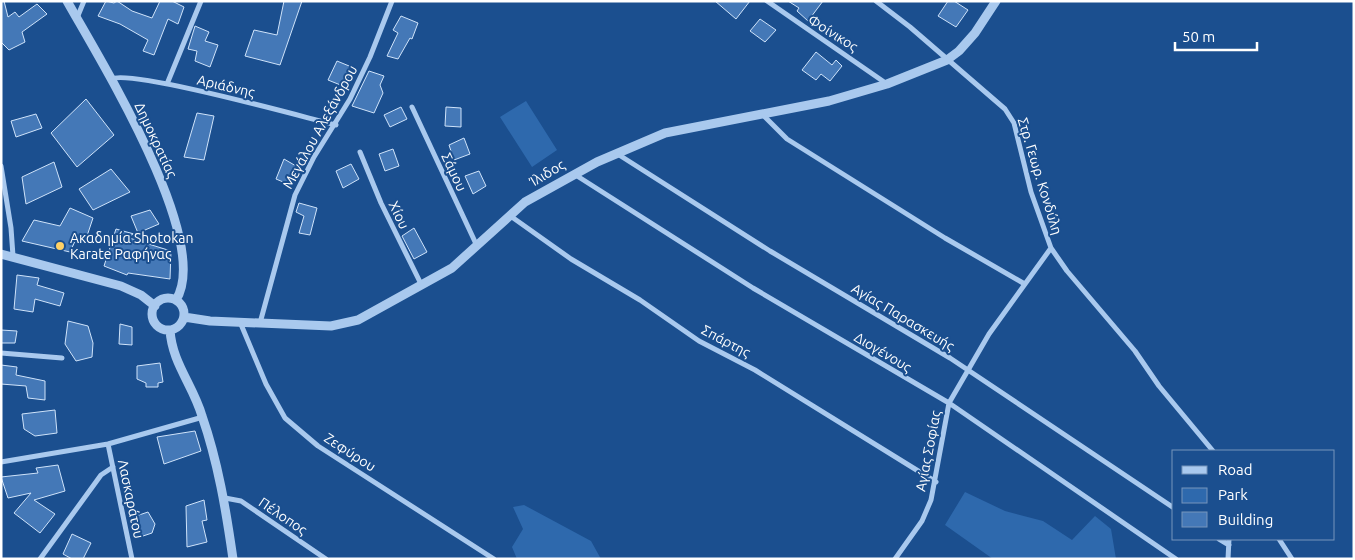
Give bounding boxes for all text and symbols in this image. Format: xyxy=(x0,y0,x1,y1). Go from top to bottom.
street label: Φοίνικος xyxy=(805,11,861,55)
scale bar xyxy=(1175,20,1258,52)
text: 50 m xyxy=(1182,28,1215,45)
street label: Μεγάλου Αλεξάνδρου xyxy=(279,63,361,191)
street label: Αριάδνης xyxy=(196,72,257,101)
street label: Δημοκρατίας xyxy=(132,100,181,181)
street label: Στρ. Γεωρ. Κονδύλη xyxy=(1015,116,1065,236)
street label: Σάμου xyxy=(438,150,470,194)
street label: Ίλιδος xyxy=(526,156,568,190)
street label: Χίου xyxy=(386,199,412,231)
place label: Ακαδημία Shotokan Karate Ραφήνας xyxy=(70,230,193,262)
marker: Ακαδημία Shotokan Karate Ραφήνας xyxy=(54,240,66,252)
street label: Αγίας Παρασκευής xyxy=(849,280,958,354)
street label: Σπάρτης xyxy=(699,322,754,361)
street label: Διογένους xyxy=(852,329,915,376)
street label: Αγίας Σοφίας xyxy=(912,409,944,493)
street label: Ζεφύρου xyxy=(321,429,379,475)
legend xyxy=(1172,450,1335,540)
street label: Λασκαράτου xyxy=(115,458,147,540)
text: Road xyxy=(1218,461,1253,478)
text: Park xyxy=(1218,486,1248,503)
street label: Πέλοπος xyxy=(256,494,311,538)
text: Building xyxy=(1218,511,1273,528)

